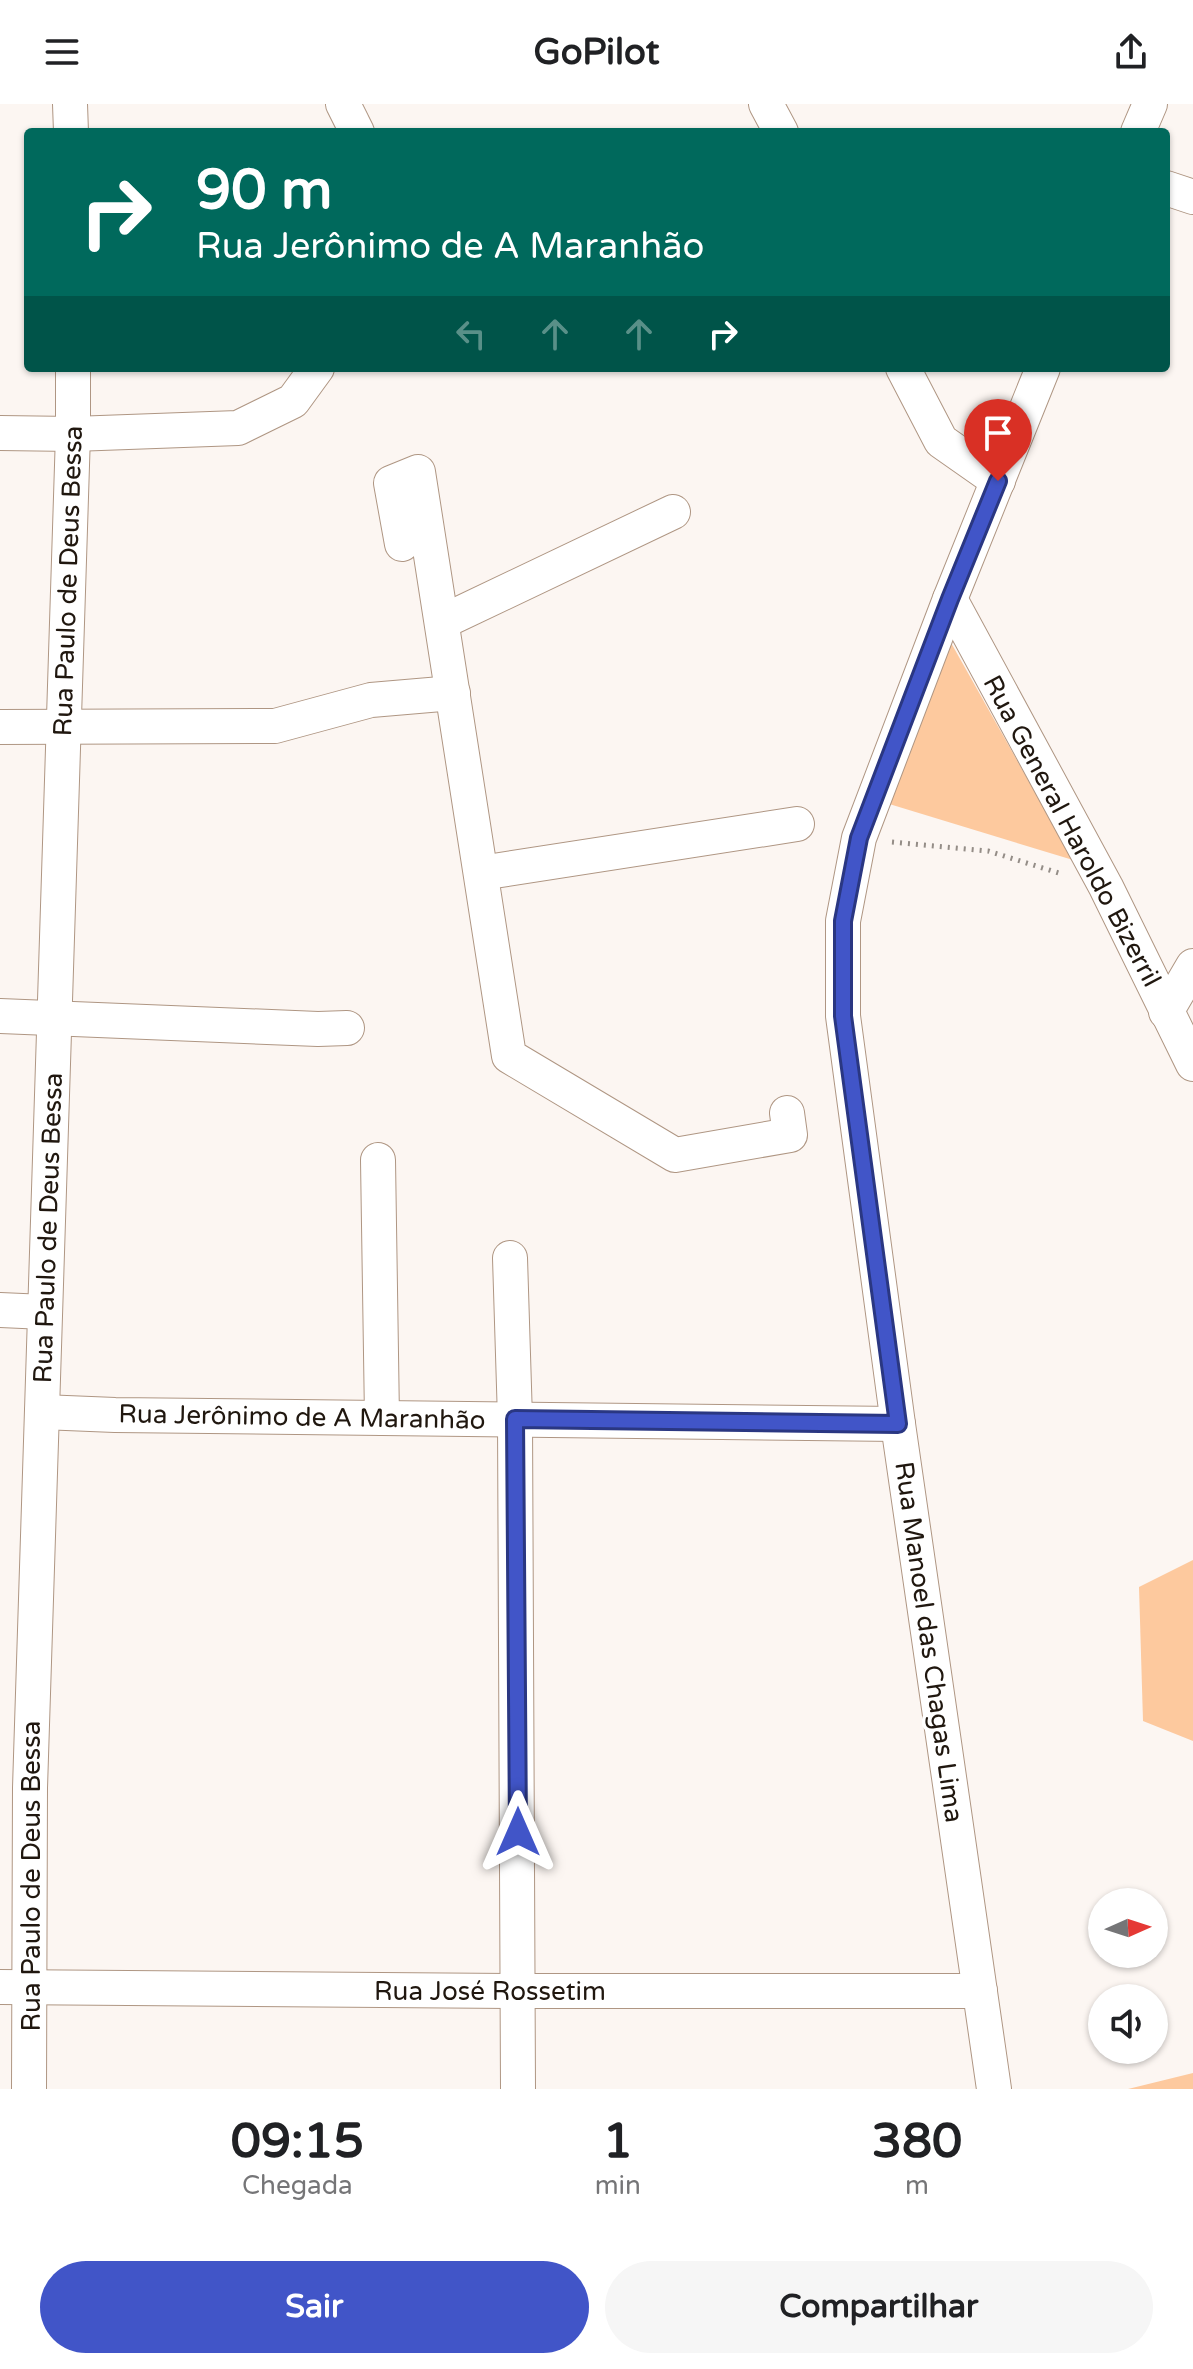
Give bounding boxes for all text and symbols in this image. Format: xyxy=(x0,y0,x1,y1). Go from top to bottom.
icon: menu xyxy=(40,30,84,74)
icon: share xyxy=(1109,30,1153,74)
text: GoPilot xyxy=(534,31,659,74)
text: 90 m xyxy=(196,157,332,224)
icon: right xyxy=(64,160,168,264)
text: Rua Jerônimo de A Maranhão xyxy=(196,225,704,268)
icon: left xyxy=(449,312,493,356)
icon: ahead xyxy=(533,312,577,356)
icon: ahead xyxy=(617,312,661,356)
icon: right xyxy=(701,312,745,356)
pin xyxy=(964,399,1032,481)
icon: arrive xyxy=(976,411,1020,455)
street label: Rua Paulo de Deus Bessa xyxy=(47,425,89,737)
street label: Rua General Haroldo Bizerril xyxy=(977,670,1167,992)
street label: Rua Paulo de Deus Bessa xyxy=(27,1072,69,1384)
street label: Rua Jerônimo de A Maranhão xyxy=(118,1398,486,1436)
street label: Rua Manoel das Chagas Lima xyxy=(888,1460,970,1824)
street label: Rua Paulo de Deus Bessa xyxy=(16,1721,47,2031)
position arrow xyxy=(476,1790,560,1874)
north arrow xyxy=(1088,1888,1168,1968)
map controls xyxy=(1088,1888,1168,2064)
street label: Rua José Rossetim xyxy=(374,1976,606,2007)
button: sound xyxy=(1088,1984,1168,2064)
text: 09:15 xyxy=(231,2113,364,2171)
text: 1 xyxy=(603,2113,633,2171)
text: 380 xyxy=(872,2113,962,2171)
text: Chegada xyxy=(242,2170,353,2201)
text: min xyxy=(595,2170,641,2201)
text: m xyxy=(905,2170,929,2201)
button: Sair xyxy=(40,2261,589,2353)
button: Compartilhar xyxy=(605,2261,1153,2353)

